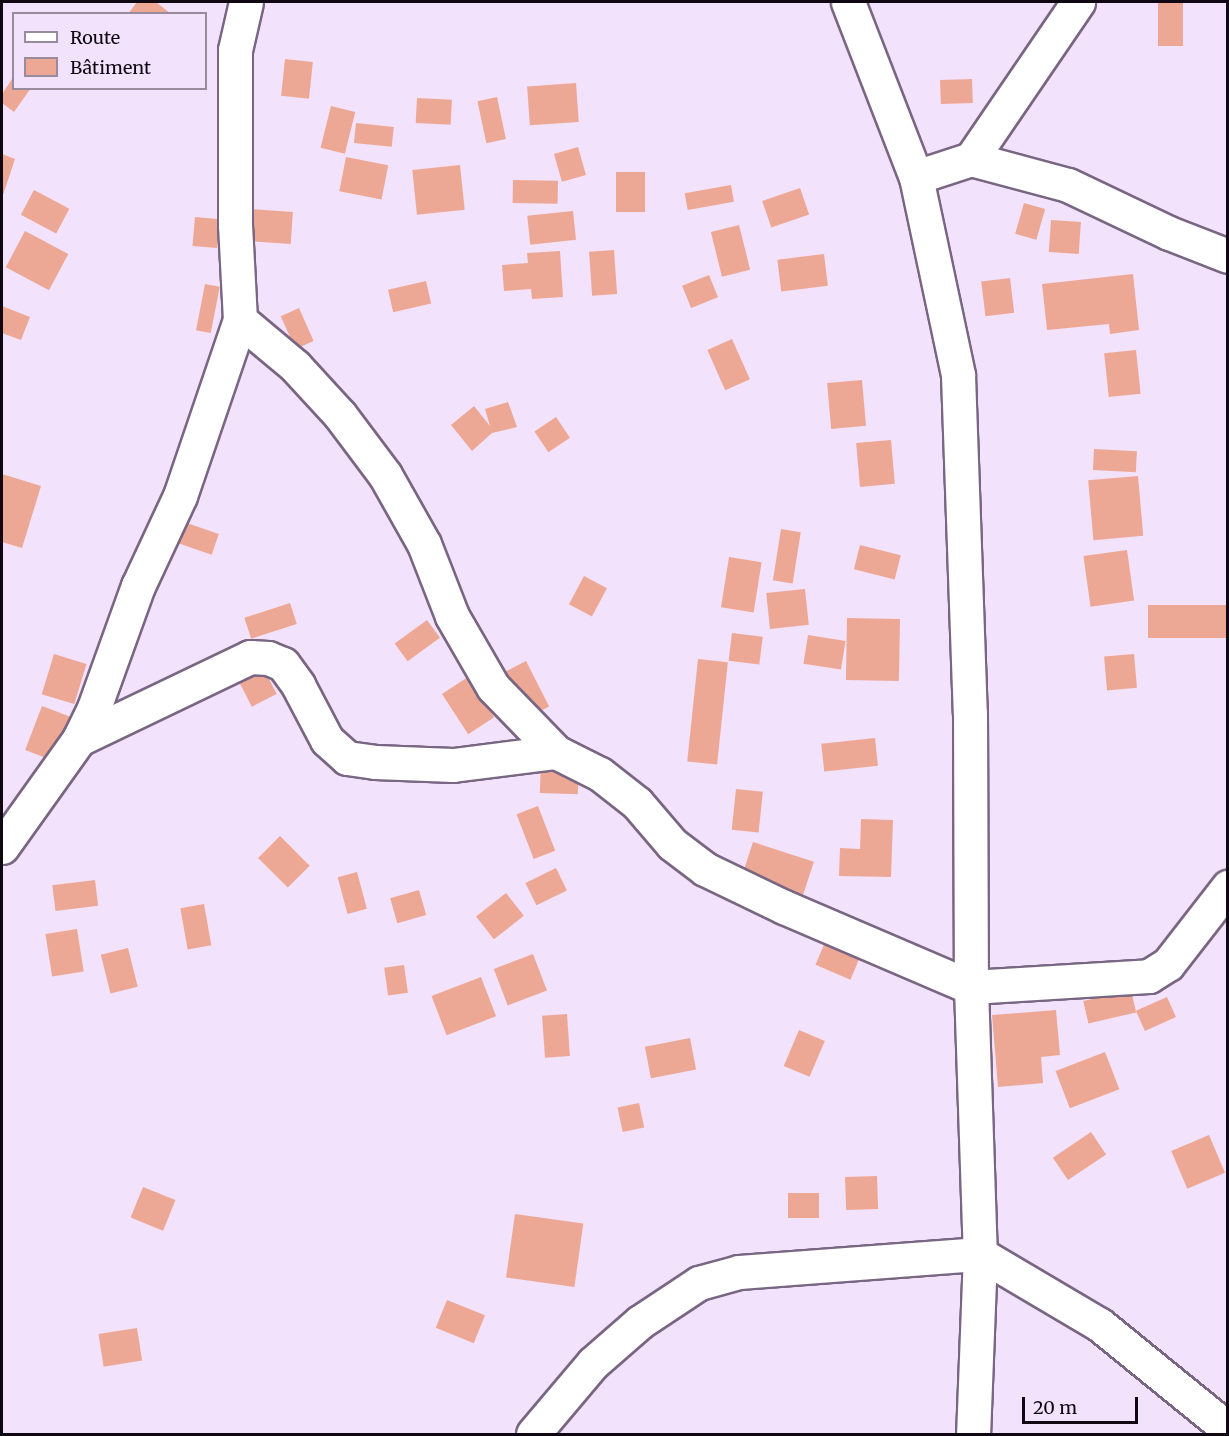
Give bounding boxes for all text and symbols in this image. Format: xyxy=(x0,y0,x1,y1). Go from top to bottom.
legend xyxy=(12,12,207,90)
text: Route xyxy=(70,26,120,49)
text: Bâtiment xyxy=(70,56,151,79)
scale bar xyxy=(1025,1385,1140,1423)
text: 20 m xyxy=(1033,1396,1077,1419)

